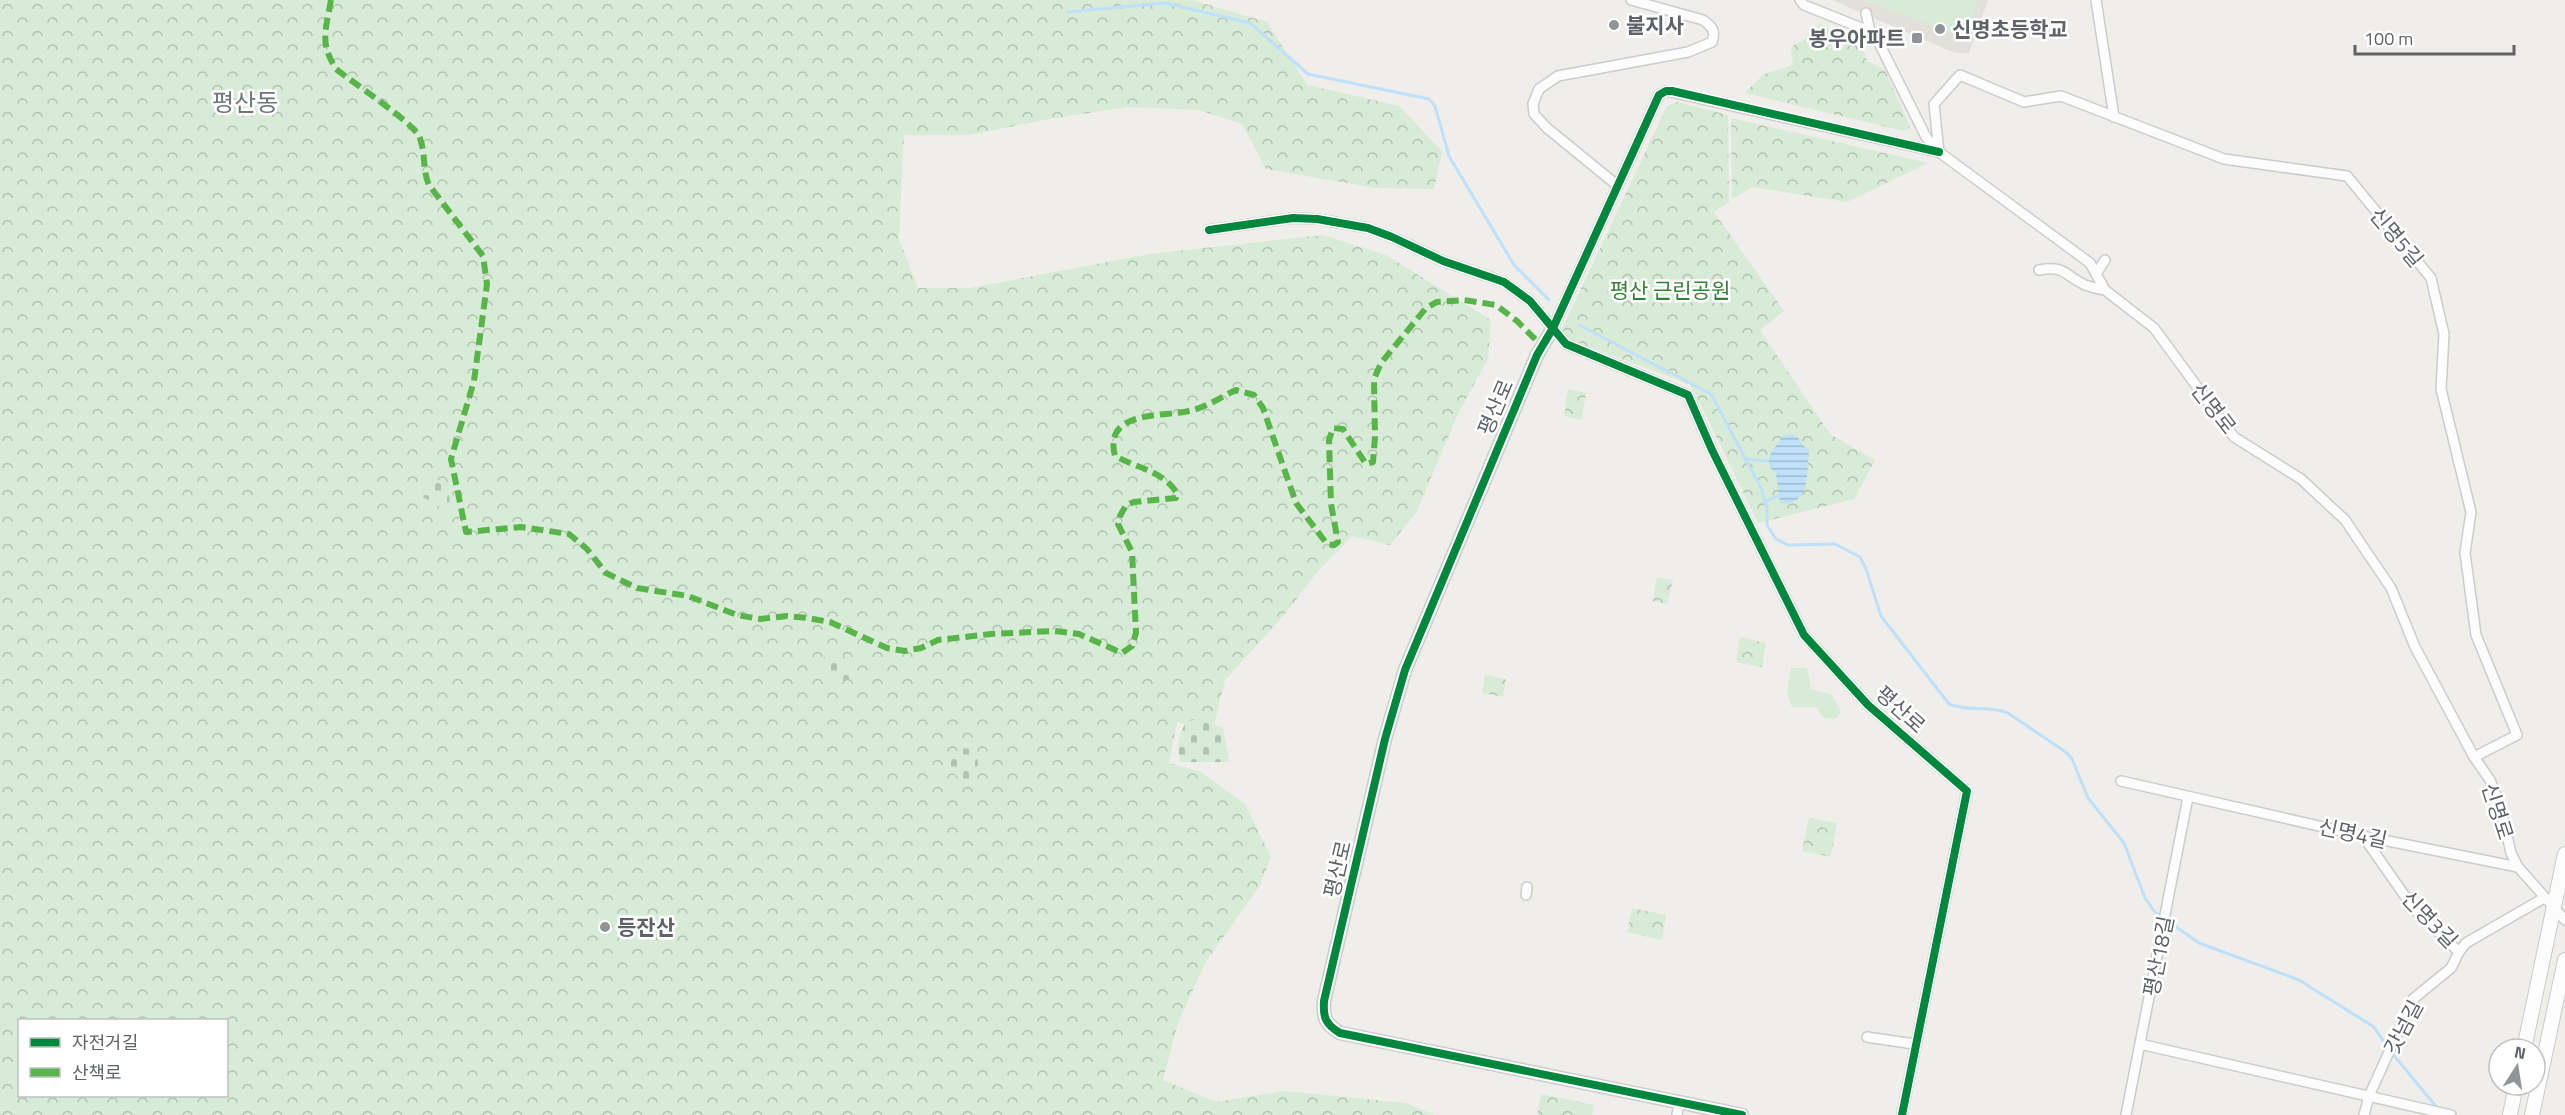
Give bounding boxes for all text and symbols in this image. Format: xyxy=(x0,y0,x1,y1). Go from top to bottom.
place label: 불지사 xyxy=(1626,9,1684,41)
place label: 신명초등학교 xyxy=(1952,13,2068,45)
marker: 불지사 xyxy=(1607,18,1621,32)
scale bar xyxy=(2355,18,2514,56)
place label: 봉우아파트 xyxy=(1808,22,1905,54)
marker: 신명초등학교 xyxy=(1933,22,1947,36)
text: 100 m xyxy=(2364,25,2413,52)
marker: 봉우아파트 xyxy=(1910,31,1924,45)
district label: 평산동 xyxy=(212,84,278,120)
street label: 신명5길 xyxy=(2362,200,2432,274)
park label: 평산 근린공원 xyxy=(1610,274,1730,306)
street label: 평산로 xyxy=(1469,374,1521,440)
street label: 신명로 xyxy=(2184,375,2244,441)
street label: 평산로 xyxy=(1869,678,1933,740)
street label: 신명로 xyxy=(2474,778,2522,844)
street label: 신명4길 xyxy=(2316,810,2390,856)
street label: 평산로 xyxy=(1315,837,1359,901)
street label: 신명3길 xyxy=(2394,883,2466,955)
place label: 등잔산 xyxy=(617,911,675,943)
street label: 평산18길 xyxy=(2135,913,2181,999)
marker: 등잔산 xyxy=(598,920,612,934)
street label: 갓넘길 xyxy=(2375,994,2431,1060)
legend xyxy=(18,1019,228,1097)
text: 자전거길 xyxy=(72,1029,138,1056)
north arrow xyxy=(2487,1037,2547,1097)
text: N xyxy=(2512,1039,2528,1065)
text: 산책로 xyxy=(72,1059,122,1086)

